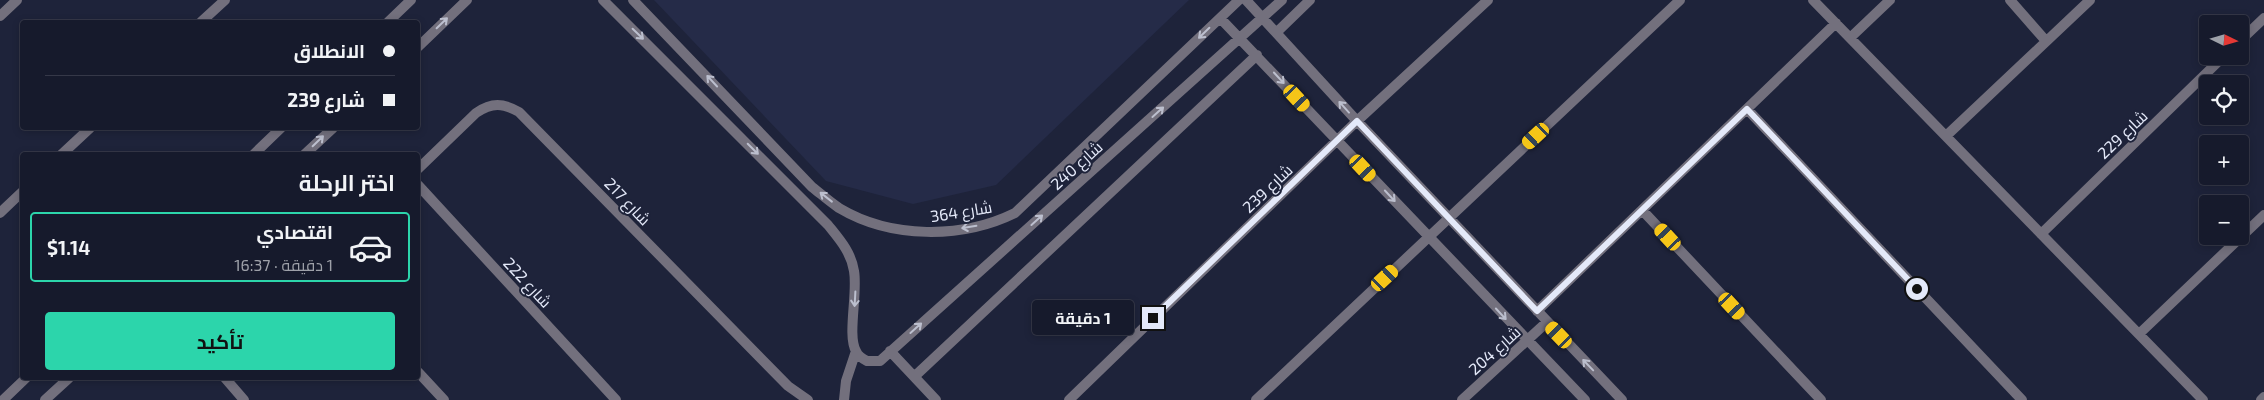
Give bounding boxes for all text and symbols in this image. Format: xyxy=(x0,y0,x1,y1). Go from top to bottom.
north arrow xyxy=(2199,15,2249,65)
map controls xyxy=(2199,15,2249,245)
one-way arrow xyxy=(436,17,448,29)
one-way arrow xyxy=(1198,27,1210,39)
one-way arrow xyxy=(632,28,644,40)
text: الانطلاق xyxy=(294,39,365,62)
one-way arrow xyxy=(1273,71,1285,84)
one-way arrow xyxy=(706,75,718,88)
button: locate xyxy=(2199,75,2249,125)
car xyxy=(1281,82,1312,114)
text: شارع 239 xyxy=(287,88,365,111)
one-way arrow xyxy=(1338,100,1350,113)
one-way arrow xyxy=(1152,106,1165,117)
street label: شارع 229 xyxy=(2093,106,2153,164)
car xyxy=(1519,120,1552,152)
one-way arrow xyxy=(312,135,324,147)
button: + xyxy=(2199,135,2249,185)
street label: شارع 240 xyxy=(1046,137,1108,195)
one-way arrow xyxy=(746,143,758,155)
car xyxy=(1347,152,1378,184)
street label: شارع 239 xyxy=(1238,160,1298,218)
text: اختر الرحلة xyxy=(299,169,395,195)
street label: شارع 217 xyxy=(599,173,655,231)
one-way arrow xyxy=(1384,190,1396,203)
one-way arrow xyxy=(820,192,833,203)
button: − xyxy=(2199,195,2249,245)
street label: شارع 364 xyxy=(929,197,994,228)
one-way arrow xyxy=(1031,214,1044,226)
text: اقتصادي xyxy=(257,220,333,243)
car xyxy=(1652,221,1683,253)
one-way arrow xyxy=(962,223,978,233)
icon: car xyxy=(348,225,393,270)
text: $1.14 xyxy=(47,236,90,259)
street label: شارع 222 xyxy=(498,253,556,313)
text: 1 دقيقة · 16:37 xyxy=(234,255,333,274)
car xyxy=(1368,262,1401,294)
route start xyxy=(1906,278,1928,300)
one-way arrow xyxy=(850,290,860,307)
car xyxy=(1716,290,1747,322)
callout: 1 دقيقة xyxy=(1033,300,1136,336)
route end xyxy=(1142,307,1164,329)
text: 1 دقيقة xyxy=(1055,308,1111,327)
one-way arrow xyxy=(1495,308,1507,321)
button: تأكيد xyxy=(45,312,395,370)
car xyxy=(1543,319,1574,351)
one-way arrow xyxy=(910,322,923,334)
street label: شارع 204 xyxy=(1464,322,1526,380)
one-way arrow xyxy=(1582,359,1594,371)

